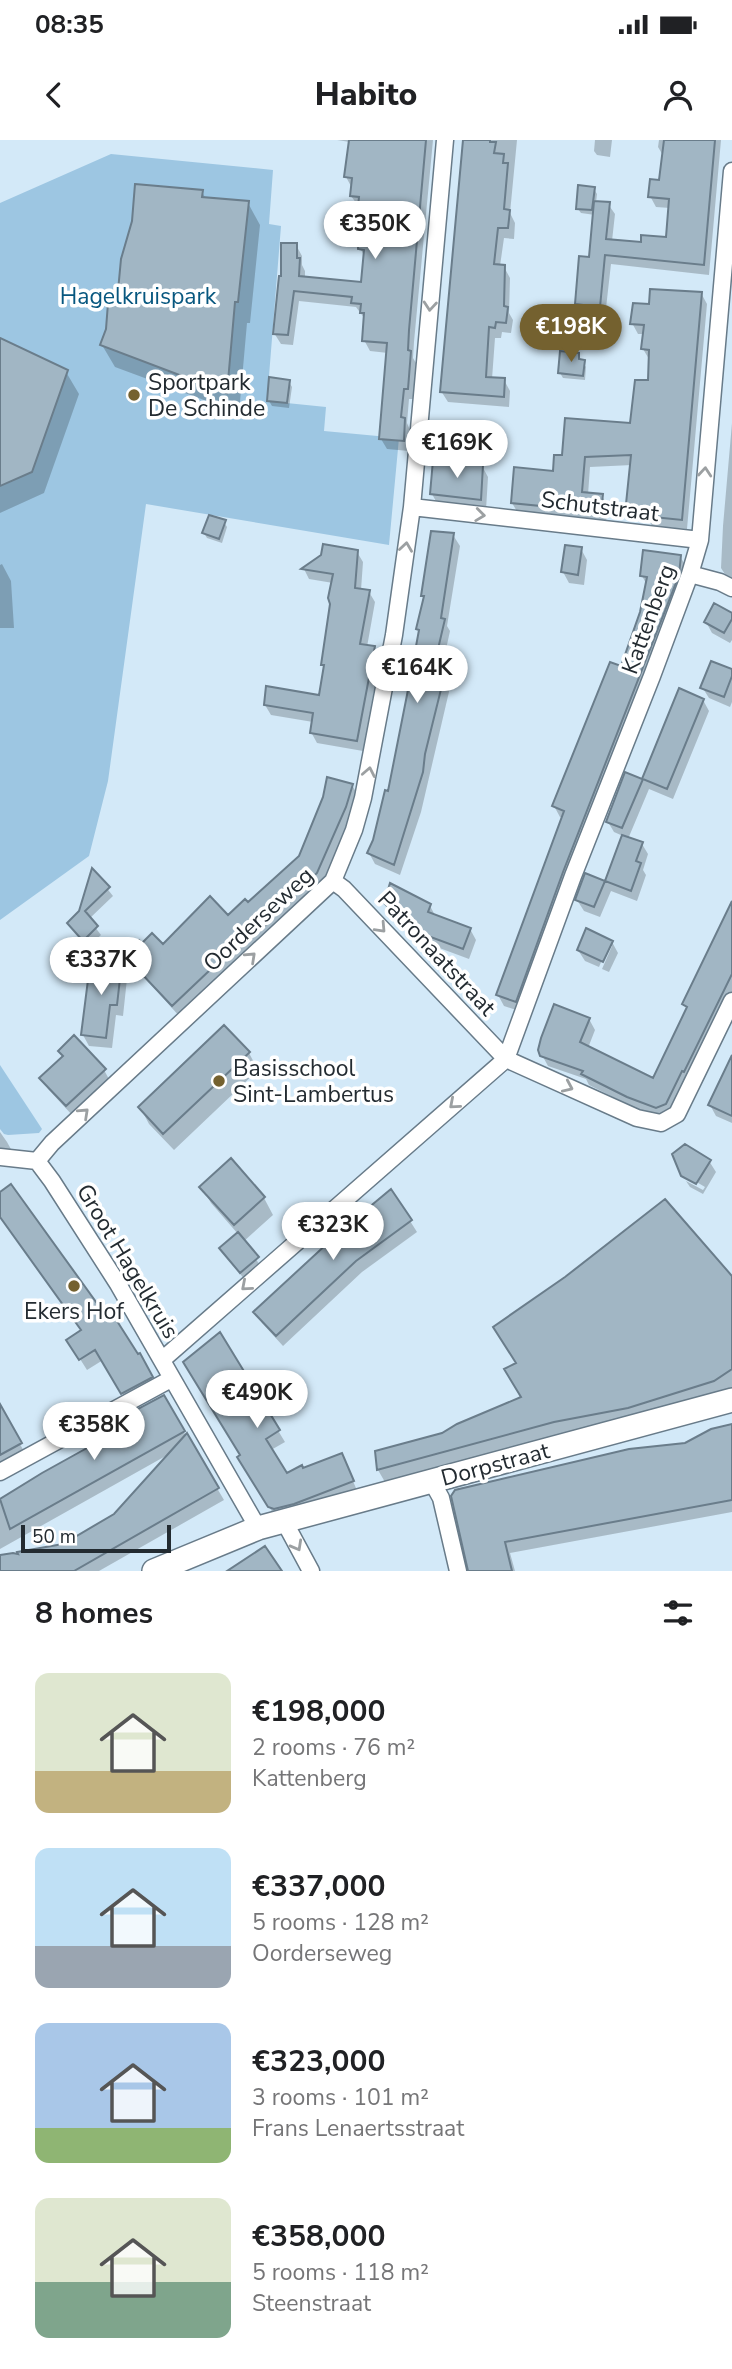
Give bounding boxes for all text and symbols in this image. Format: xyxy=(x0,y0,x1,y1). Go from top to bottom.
text: 08:35 xyxy=(35,7,104,42)
text: Habito xyxy=(315,73,417,116)
icon: back xyxy=(35,76,73,114)
icon: person xyxy=(659,76,697,114)
pin: €350K xyxy=(326,201,424,261)
text: €350K xyxy=(340,208,410,239)
park label: Hagelkruispark xyxy=(60,281,217,312)
one-way arrow xyxy=(423,300,438,311)
pin: €198K xyxy=(522,304,620,364)
text: €198K xyxy=(536,311,606,342)
place label: Sportpark De Schinde xyxy=(148,367,265,424)
marker: Sportpark De Schinde xyxy=(126,387,142,403)
pin: €169K xyxy=(408,420,506,480)
text: €169K xyxy=(422,427,492,458)
one-way arrow xyxy=(698,467,713,478)
street label: Schutstraat xyxy=(539,484,662,529)
one-way arrow xyxy=(474,507,485,522)
one-way arrow xyxy=(398,541,413,553)
street label: Kattenberg xyxy=(614,560,683,678)
pin: €164K xyxy=(368,645,466,705)
text: €164K xyxy=(382,652,452,683)
one-way arrow xyxy=(360,766,375,778)
street label: Oorderseweg xyxy=(196,860,320,979)
street label: Patronaatstraat xyxy=(371,884,503,1023)
one-way arrow xyxy=(373,920,386,933)
pin: €337K xyxy=(52,938,150,997)
text: €337K xyxy=(66,944,136,975)
one-way arrow xyxy=(243,953,256,966)
place label: Basisschool Sint-Lambertus xyxy=(233,1053,394,1110)
marker: Basisschool Sint-Lambertus xyxy=(211,1073,227,1089)
one-way arrow xyxy=(561,1079,573,1093)
one-way arrow xyxy=(449,1096,462,1108)
one-way arrow xyxy=(76,1108,89,1121)
street label: Groot Hagelkruis xyxy=(69,1178,186,1344)
pin: €323K xyxy=(284,1202,382,1262)
text: €323K xyxy=(298,1209,368,1240)
marker: Ekers Hof xyxy=(66,1278,82,1294)
one-way arrow xyxy=(241,1278,254,1290)
place label: Ekers Hof xyxy=(24,1296,124,1327)
pin: €490K xyxy=(208,1370,306,1430)
text: €490K xyxy=(222,1377,292,1408)
pin: €358K xyxy=(45,1402,143,1462)
text: €358K xyxy=(59,1409,129,1440)
street label: Dorpstraat xyxy=(437,1435,554,1494)
scale bar xyxy=(21,1522,172,1554)
text: 50 m xyxy=(32,1524,76,1550)
one-way arrow xyxy=(289,1539,303,1551)
text: 8 homes xyxy=(35,1593,153,1634)
icon: filters xyxy=(659,1594,697,1632)
text: €198,000 xyxy=(252,1691,385,1732)
icon: home xyxy=(91,1701,175,1785)
text: 2 rooms · 76 m² xyxy=(252,1732,415,1763)
text: Kattenberg xyxy=(252,1763,367,1794)
text: €337,000 xyxy=(252,1866,385,1907)
icon: home xyxy=(91,1876,175,1960)
text: 5 rooms · 128 m² xyxy=(252,1907,429,1938)
text: Oorderseweg xyxy=(252,1938,392,1969)
text: €323,000 xyxy=(252,2041,385,2082)
icon: home xyxy=(91,2051,175,2135)
text: 3 rooms · 101 m² xyxy=(252,2082,429,2113)
text: Frans Lenaertsstraat xyxy=(252,2113,464,2144)
text: €358,000 xyxy=(252,2216,385,2257)
icon: home xyxy=(91,2226,175,2310)
text: 5 rooms · 118 m² xyxy=(252,2257,429,2288)
text: Steenstraat xyxy=(252,2288,371,2319)

